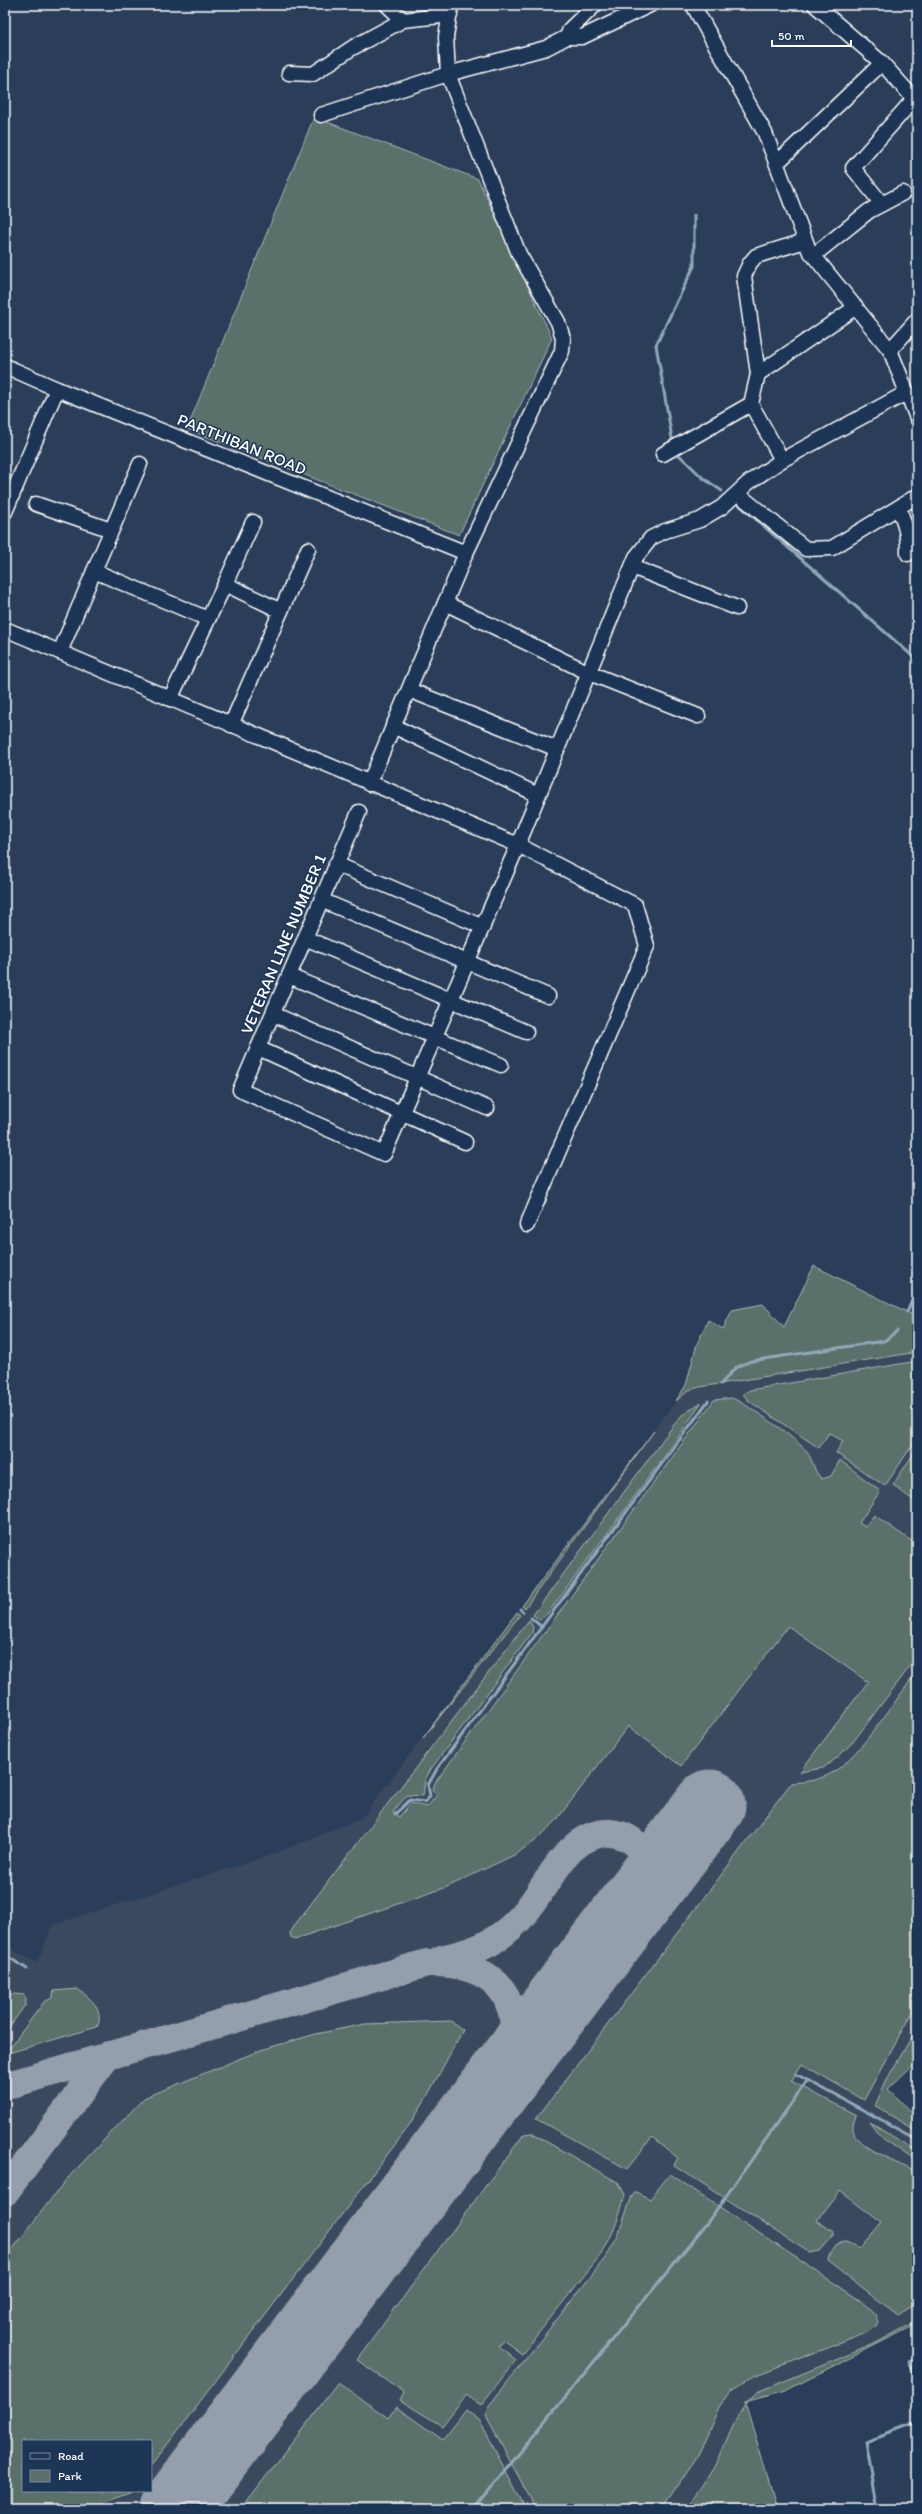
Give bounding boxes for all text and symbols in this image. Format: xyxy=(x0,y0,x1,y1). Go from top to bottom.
scale bar xyxy=(772,22,851,48)
text: 50 m xyxy=(778,29,804,43)
street label: PARTHIBAN ROAD xyxy=(175,409,310,479)
street label: VETERAN LINE NUMBER 1 xyxy=(236,851,330,1037)
legend xyxy=(22,2440,152,2492)
text: Road xyxy=(58,2449,84,2463)
text: Park xyxy=(58,2469,82,2483)

